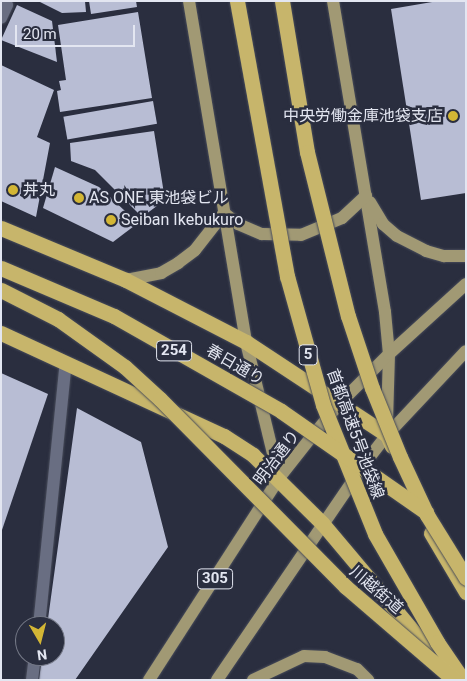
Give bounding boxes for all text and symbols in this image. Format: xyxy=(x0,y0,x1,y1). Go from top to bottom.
scale bar xyxy=(18,15,138,47)
text: 20 m xyxy=(23,25,57,43)
place label: 中央労働金庫池袋支店 xyxy=(283,106,443,126)
marker: 中央労働金庫池袋支店 xyxy=(447,110,459,122)
place label: 丼丸 xyxy=(23,180,55,200)
marker: 丼丸 xyxy=(7,184,19,196)
place label: AS ONE 東池袋ビル xyxy=(89,188,228,208)
marker: AS ONE 東池袋ビル xyxy=(73,192,85,204)
place label: Seiban Ikebukuro xyxy=(121,210,243,230)
marker: Seiban Ikebukuro xyxy=(105,214,117,226)
road number: 254 xyxy=(155,338,193,364)
street label: 春日通り xyxy=(202,341,268,389)
road number: 5 xyxy=(298,342,318,368)
street label: 首都高速5号池袋線 xyxy=(323,366,387,502)
street label: 明治通り xyxy=(250,427,304,489)
street label: 川越街道 xyxy=(346,562,406,618)
road number: 305 xyxy=(196,566,234,592)
north arrow xyxy=(15,616,65,666)
text: N xyxy=(36,646,48,663)

